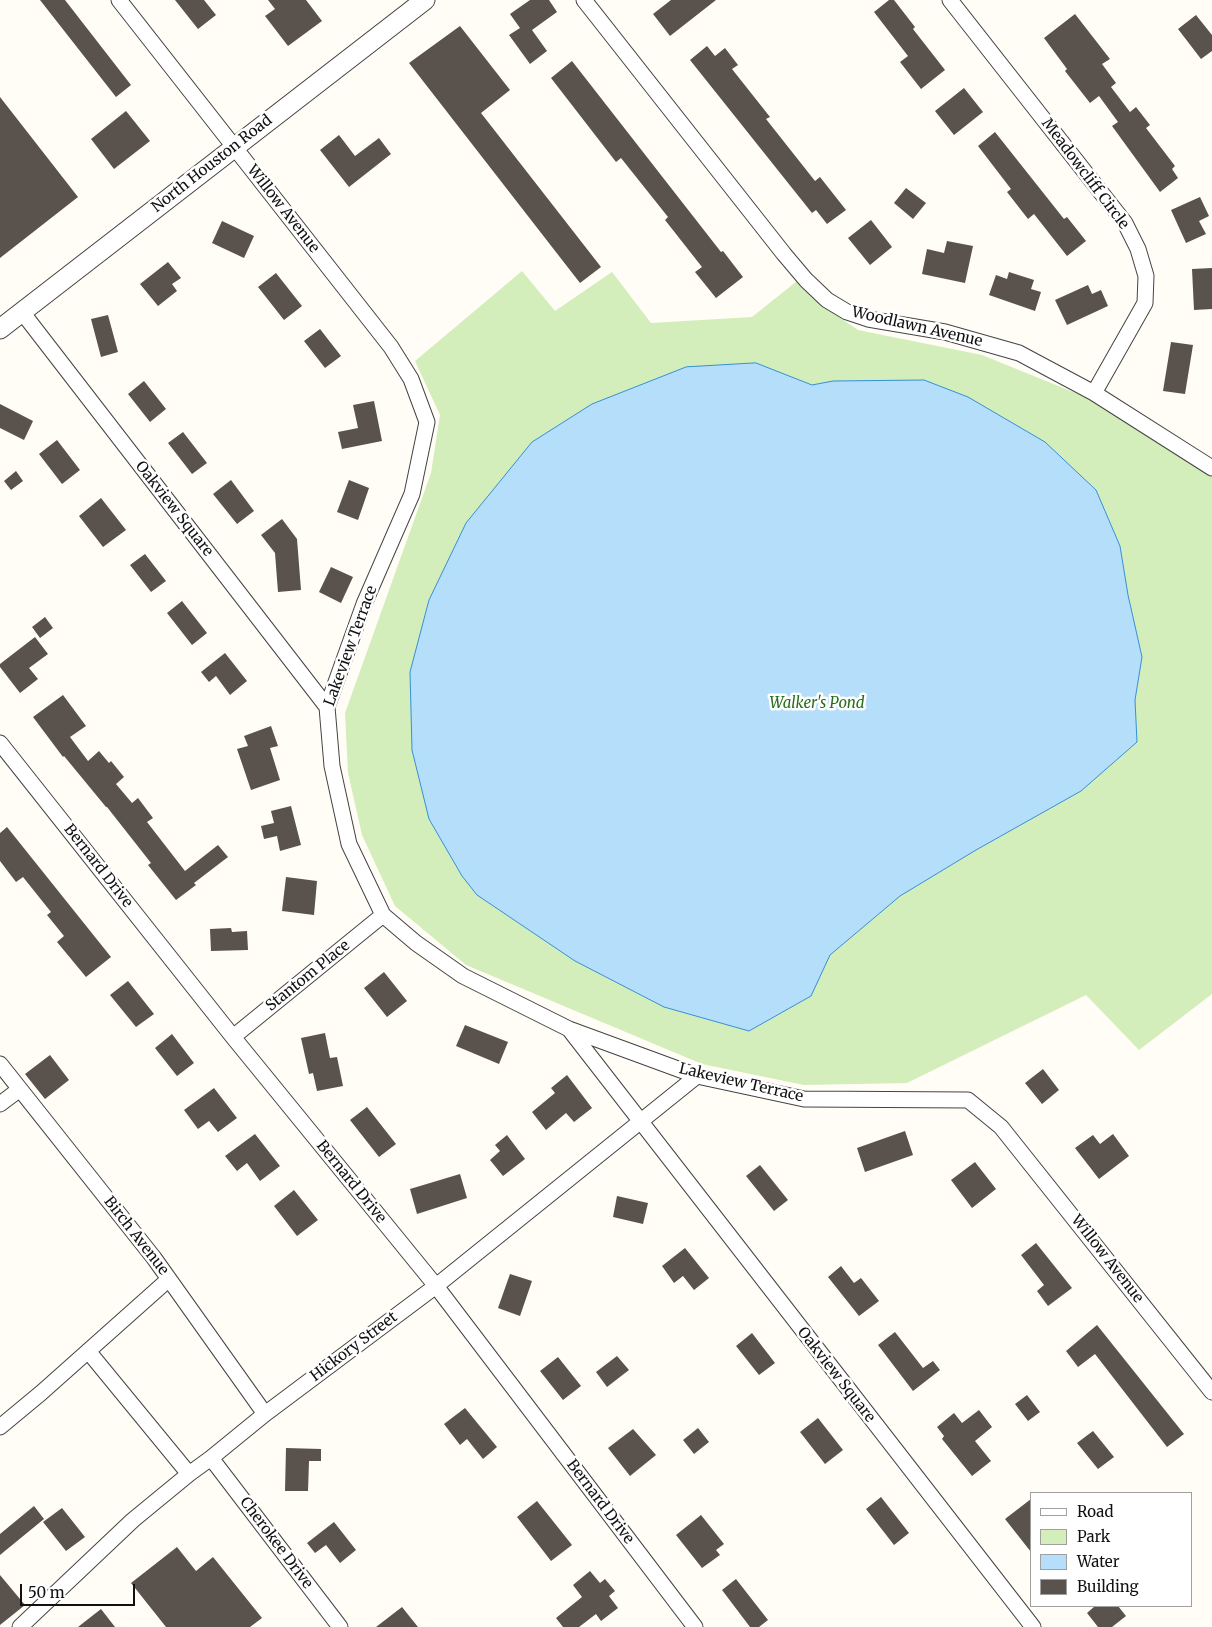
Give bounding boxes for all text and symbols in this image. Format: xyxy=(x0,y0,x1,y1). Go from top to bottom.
street label: North Houston Road xyxy=(148,111,276,217)
street label: Meadowcliff Circle xyxy=(1038,115,1132,233)
street label: Willow Avenue xyxy=(243,161,323,257)
street label: Woodlawn Avenue xyxy=(850,303,984,351)
street label: Oakview Square xyxy=(131,458,217,560)
street label: Lakeview Terrace xyxy=(321,583,381,709)
park label: Walker's Pond xyxy=(770,695,864,713)
street label: Bernard Drive xyxy=(60,821,136,911)
street label: Stantom Place xyxy=(262,937,354,1015)
street label: Lakeview Terrace xyxy=(677,1060,805,1106)
street label: Bernard Drive xyxy=(312,1137,390,1227)
street label: Birch Avenue xyxy=(100,1193,172,1279)
street label: Willow Avenue xyxy=(1067,1211,1147,1307)
street label: Hickory Street xyxy=(307,1308,401,1386)
street label: Oakview Square xyxy=(793,1324,879,1426)
street label: Bernard Drive xyxy=(562,1456,638,1548)
legend xyxy=(1030,1492,1192,1607)
street label: Cherokee Drive xyxy=(236,1494,316,1592)
text: Road xyxy=(1077,1502,1113,1521)
text: Park xyxy=(1077,1527,1110,1546)
text: Water xyxy=(1077,1552,1119,1571)
scale bar xyxy=(22,1574,138,1606)
text: Building xyxy=(1077,1577,1139,1596)
text: 50 m xyxy=(28,1583,65,1602)

